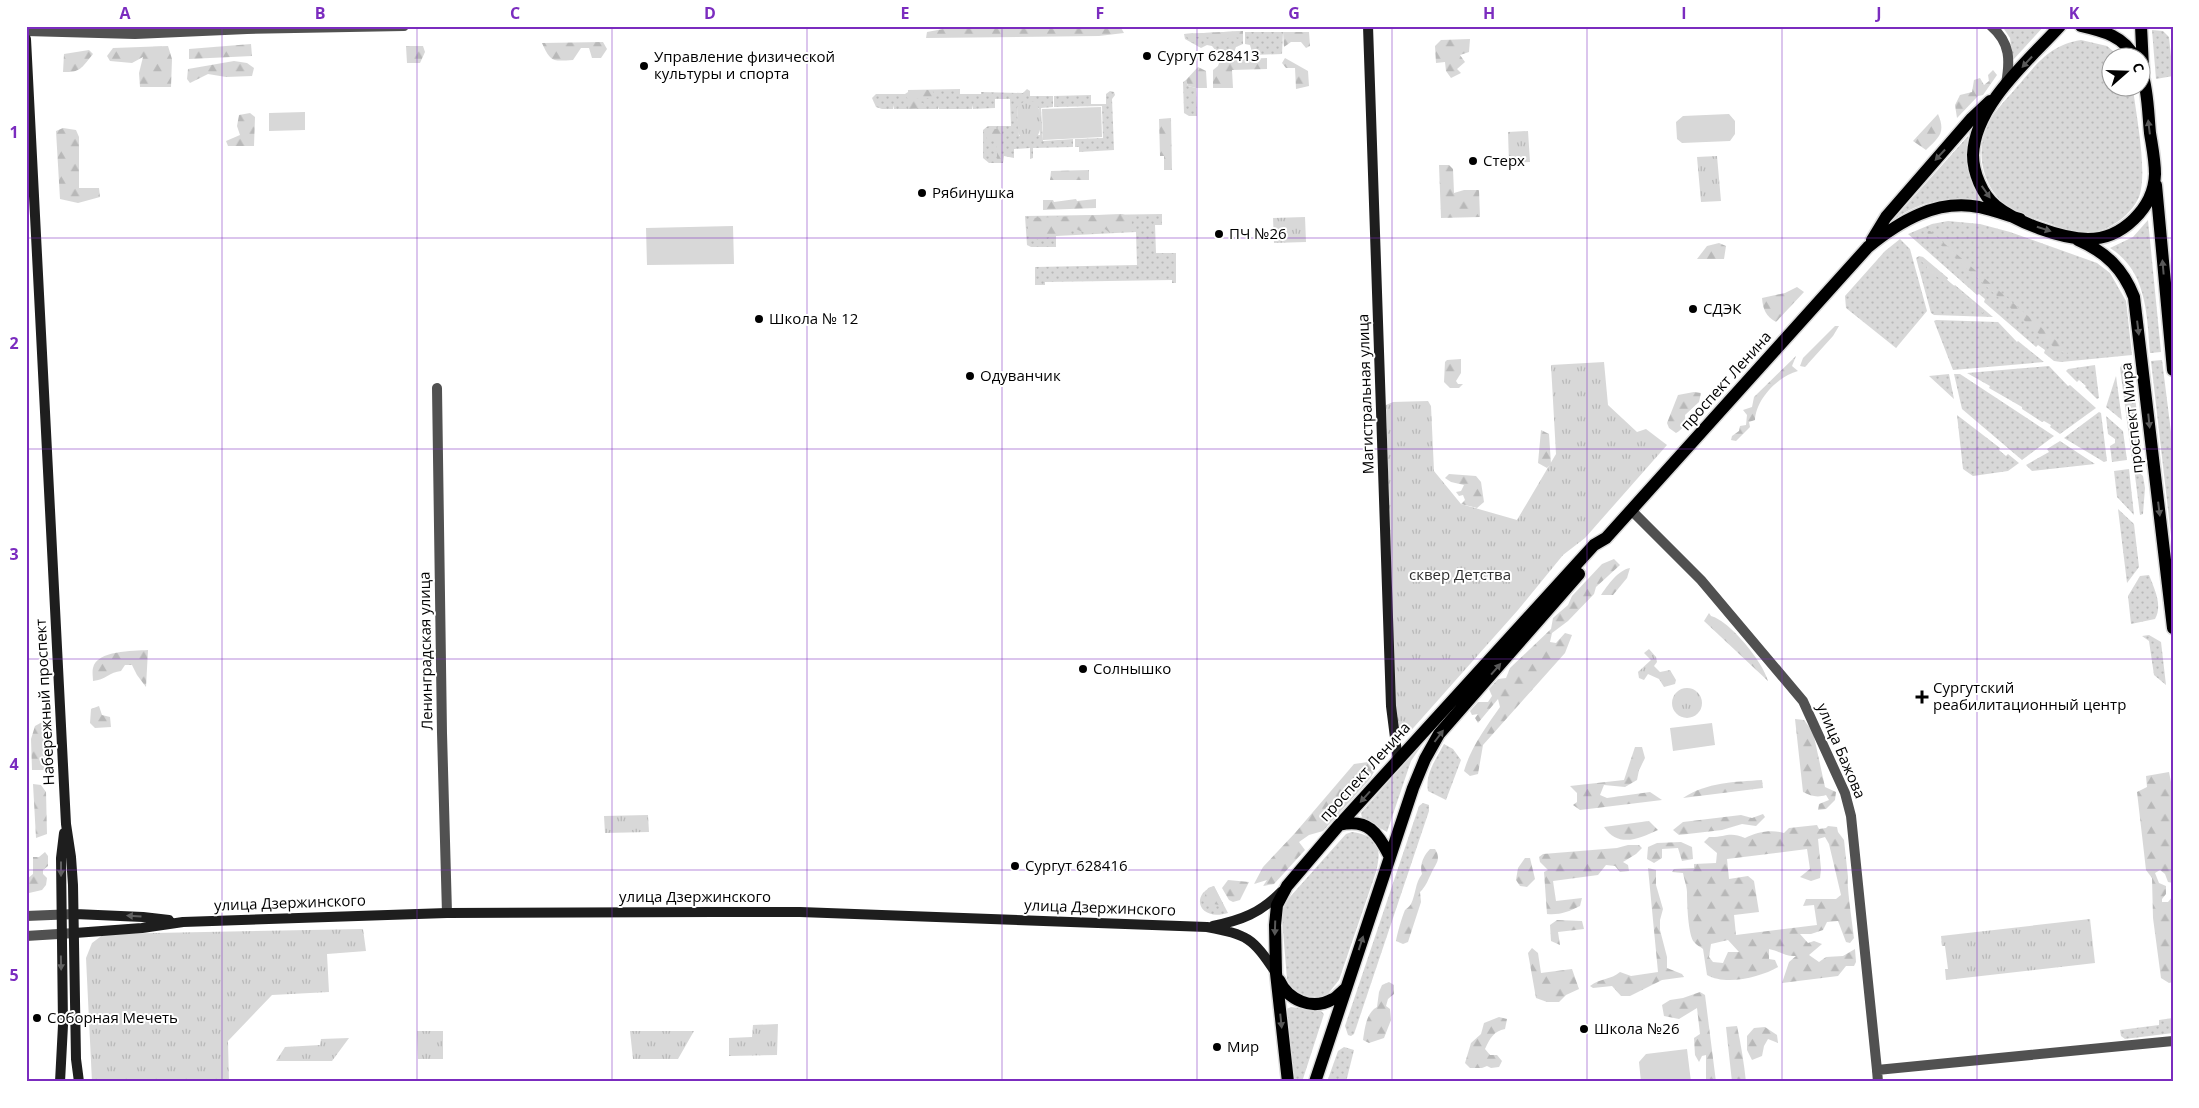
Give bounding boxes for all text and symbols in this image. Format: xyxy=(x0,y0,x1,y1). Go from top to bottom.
text: A xyxy=(119,2,131,24)
text: B xyxy=(315,2,325,24)
text: C xyxy=(510,2,520,24)
text: D xyxy=(704,2,716,24)
text: E xyxy=(901,2,910,24)
text: F xyxy=(1096,2,1104,24)
text: G xyxy=(1288,2,1300,24)
text: H xyxy=(1483,2,1495,24)
text: I xyxy=(1681,2,1687,24)
text: J xyxy=(1874,2,1882,24)
text: K xyxy=(2069,2,2080,24)
place label: Сургут 628413 xyxy=(1157,45,1260,65)
place label: Управление физической культуры и спорта xyxy=(654,46,835,83)
north arrow xyxy=(2102,48,2152,98)
marker: Сургут 628413 xyxy=(1141,50,1153,62)
one-way arrow xyxy=(2021,56,2033,68)
marker: Управление физической культуры и спорта xyxy=(638,60,650,72)
text: С xyxy=(2128,60,2149,75)
one-way arrow xyxy=(2145,119,2153,135)
text: 1 xyxy=(9,121,19,143)
one-way arrow xyxy=(1934,148,1946,160)
place label: Стерх xyxy=(1483,150,1525,170)
marker: Стерх xyxy=(1467,155,1479,167)
place label: Рябинушка xyxy=(932,182,1014,202)
one-way arrow xyxy=(1981,186,1991,199)
marker: Рябинушка xyxy=(916,187,928,199)
place label: ПЧ №26 xyxy=(1229,223,1287,243)
one-way arrow xyxy=(2037,225,2052,233)
marker: ПЧ №26 xyxy=(1213,228,1225,240)
one-way arrow xyxy=(2159,259,2167,275)
place label: СДЭК xyxy=(1703,298,1742,318)
marker: СДЭК xyxy=(1687,303,1699,315)
place label: Школа № 12 xyxy=(769,308,858,328)
marker: Школа № 12 xyxy=(753,313,765,325)
street label: Магистральная улица xyxy=(1352,314,1378,475)
one-way arrow xyxy=(2134,320,2142,336)
street label: проспект Ленина xyxy=(1675,326,1775,434)
text: 2 xyxy=(9,332,19,354)
street label: проспект Мира xyxy=(2115,362,2147,475)
place label: Одуванчик xyxy=(980,365,1061,385)
marker: Одуванчик xyxy=(964,370,976,382)
one-way arrow xyxy=(2145,413,2153,429)
one-way arrow xyxy=(2155,502,2163,518)
text: 3 xyxy=(9,543,19,565)
park label: сквер Детства xyxy=(1409,564,1511,584)
street label: Ленинградская улица xyxy=(414,571,436,731)
street label: Набережный проспект xyxy=(30,618,58,786)
place label: Солнышко xyxy=(1093,658,1171,678)
marker: Солнышко xyxy=(1077,663,1089,675)
one-way arrow xyxy=(1490,664,1502,676)
place label: Сургутский реабилитационный центр xyxy=(1933,677,2126,714)
marker: Сургутский реабилитационный центр xyxy=(1915,690,1929,704)
street label: улица Бажова xyxy=(1813,700,1871,801)
street label: проспект Ленина xyxy=(1314,717,1414,825)
one-way arrow xyxy=(1433,730,1444,743)
text: 4 xyxy=(9,753,19,775)
one-way arrow xyxy=(1359,790,1371,802)
place label: Сургут 628416 xyxy=(1025,855,1128,875)
marker: Сургут 628416 xyxy=(1009,860,1021,872)
one-way arrow xyxy=(56,861,64,877)
street label: улица Дзержинского xyxy=(619,886,771,906)
street label: улица Дзержинского xyxy=(214,889,366,915)
street label: улица Дзержинского xyxy=(1024,894,1176,920)
one-way arrow xyxy=(126,912,142,920)
one-way arrow xyxy=(1271,920,1279,936)
one-way arrow xyxy=(1358,935,1365,950)
one-way arrow xyxy=(57,955,65,971)
text: 5 xyxy=(9,964,19,986)
place label: Соборная Мечеть xyxy=(47,1007,178,1027)
marker: Соборная Мечеть xyxy=(31,1012,43,1024)
one-way arrow xyxy=(1277,1013,1285,1029)
place label: Школа №26 xyxy=(1594,1018,1680,1038)
marker: Школа №26 xyxy=(1578,1023,1590,1035)
place label: Мир xyxy=(1227,1036,1259,1056)
marker: Мир xyxy=(1211,1041,1223,1053)

